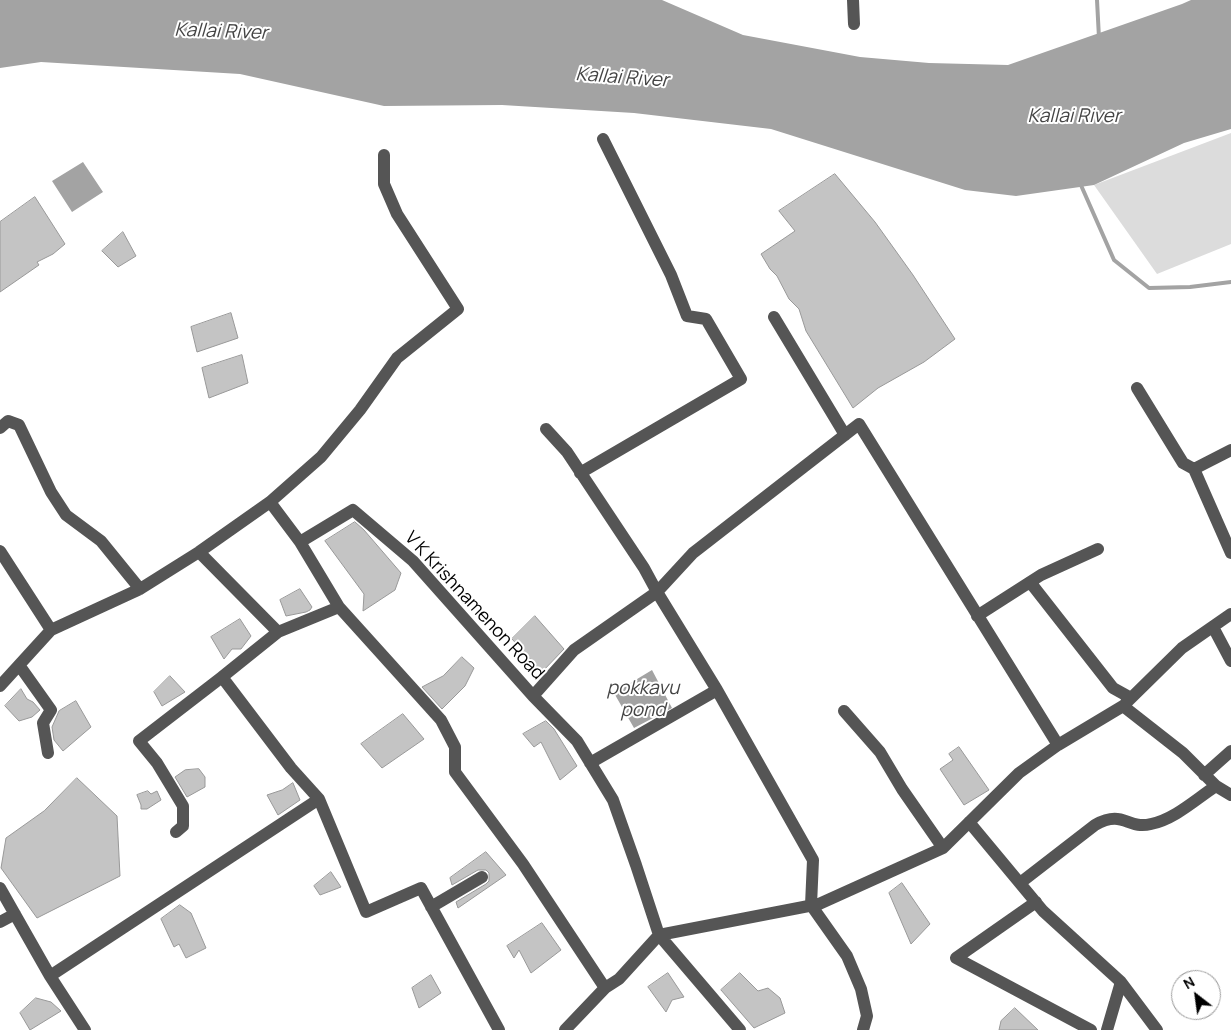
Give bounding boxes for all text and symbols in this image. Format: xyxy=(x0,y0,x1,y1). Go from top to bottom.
water label: Kallai River xyxy=(174,19,268,45)
water label: Kallai River xyxy=(575,63,669,93)
water label: Kallai River xyxy=(1027,106,1121,128)
street label: V K Krishnamenon Road xyxy=(400,527,548,685)
water label: pokkavu pond xyxy=(607,678,679,722)
north arrow xyxy=(1171,970,1221,1020)
text: N xyxy=(1180,972,1198,993)

